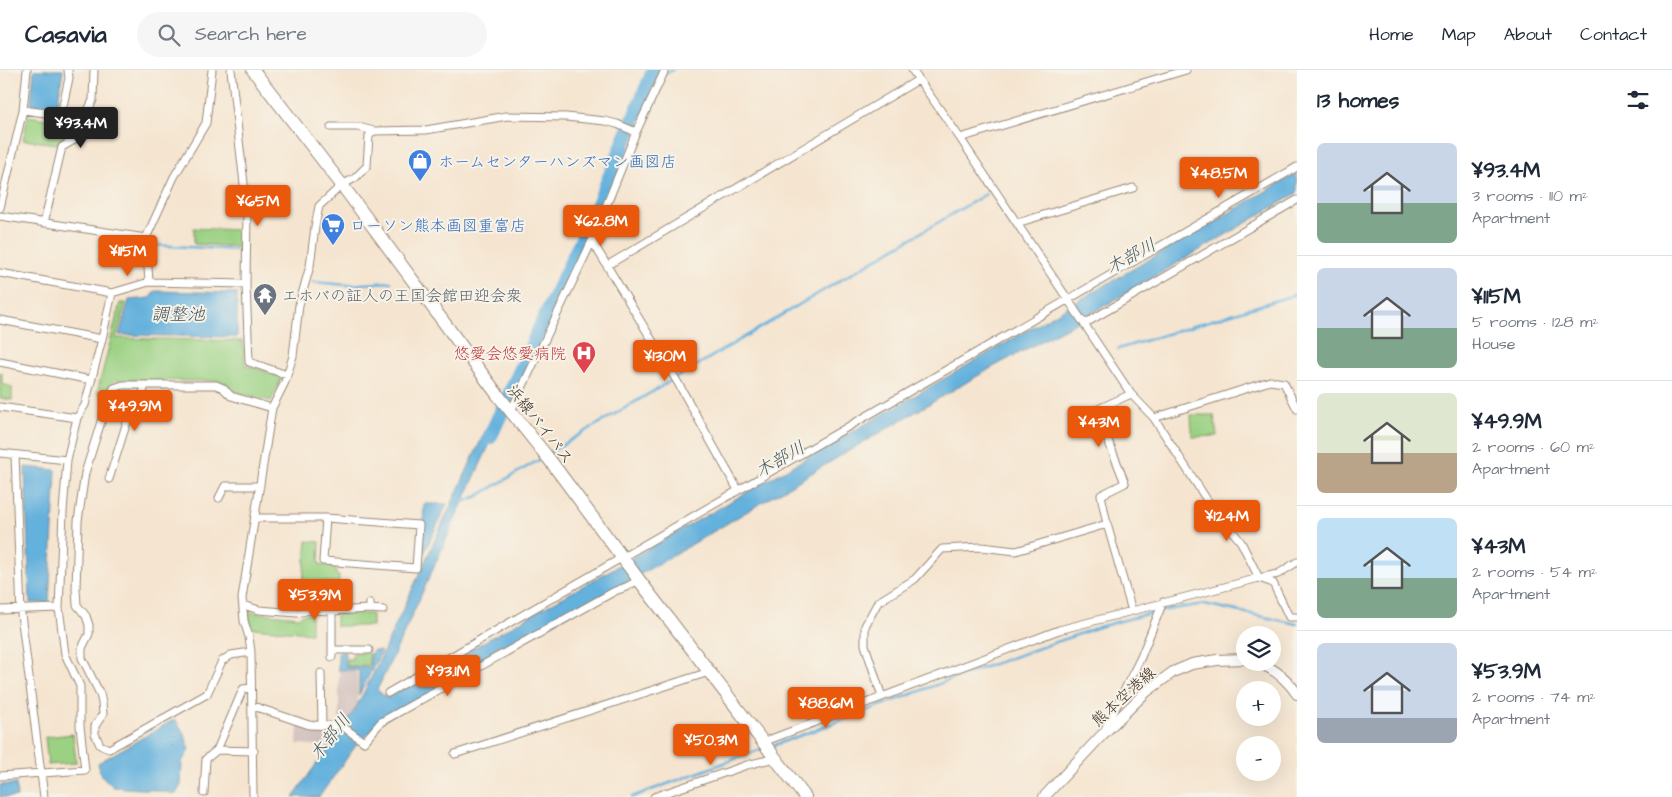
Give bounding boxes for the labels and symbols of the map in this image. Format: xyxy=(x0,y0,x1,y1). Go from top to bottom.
pin: ¥93.4M xyxy=(40,106,122,149)
shop icon: ホームセンターハンズマン画図店 xyxy=(407,148,433,182)
place label: ホームセンターハンズマン画図店 xyxy=(438,151,676,173)
pin: ¥48.5M xyxy=(1178,156,1260,199)
pin: ¥65M xyxy=(228,184,288,227)
pin: ¥62.8M xyxy=(560,204,642,247)
supermarket icon: ローソン熊本画図重富店 xyxy=(320,212,346,246)
place label: ローソン熊本画図重富店 xyxy=(350,215,526,237)
water label: 木部川 xyxy=(1102,232,1161,280)
pin: ¥115M xyxy=(93,234,163,277)
temple icon: エホバの証人の王国会館田迎会衆 xyxy=(252,282,278,316)
place label: エホバの証人の王国会館田迎会衆 xyxy=(282,285,522,307)
water label: 調整池 xyxy=(151,302,206,327)
hospital icon: 悠愛会悠愛病院 xyxy=(571,340,597,374)
pin: ¥130M xyxy=(630,340,700,382)
place label: 悠愛会悠愛病院 xyxy=(454,343,566,365)
street label: 浜線バイパス xyxy=(502,380,578,469)
pin: ¥49.9M xyxy=(94,390,176,432)
pin: ¥43M xyxy=(1069,406,1129,448)
water label: 木部川 xyxy=(751,435,810,484)
pin: ¥124M xyxy=(1192,500,1262,542)
pin: ¥53.9M xyxy=(274,578,356,621)
pin: ¥93.1M xyxy=(407,654,489,697)
street label: 熊本空港線 xyxy=(1087,662,1161,732)
pin: ¥88.6M xyxy=(785,686,867,729)
water label: 木部川 xyxy=(304,708,357,766)
pin: ¥50.3M xyxy=(670,724,752,766)

